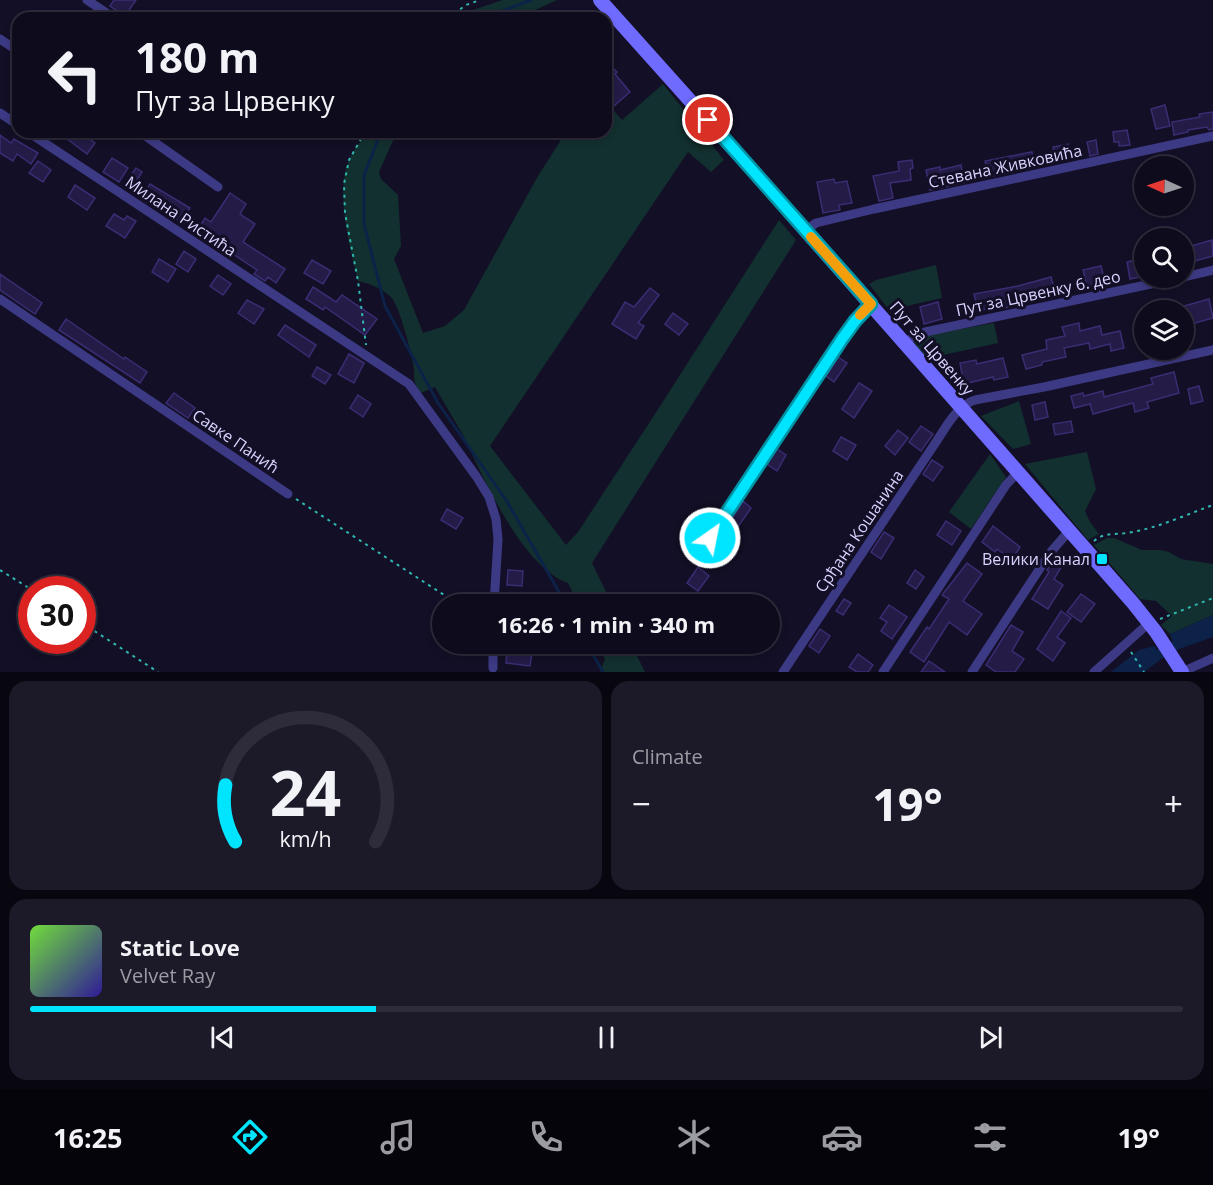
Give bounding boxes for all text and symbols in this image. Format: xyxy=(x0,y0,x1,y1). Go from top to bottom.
text: 180 m xyxy=(135,28,259,85)
icon: left xyxy=(36,36,114,114)
text: Пут за Црвенку xyxy=(135,82,335,119)
pin xyxy=(682,94,733,145)
icon: arrive xyxy=(691,103,724,136)
street label: Стевана Живковића xyxy=(926,139,1084,193)
north arrow xyxy=(1134,156,1194,216)
map controls xyxy=(1134,156,1194,360)
street label: Милана Ристића xyxy=(121,171,241,261)
button: search xyxy=(1134,228,1194,288)
street label: Пут за Црвенку 6. део xyxy=(954,265,1122,321)
street label: Пут за Црвенку xyxy=(885,296,980,401)
button: layers xyxy=(1134,300,1194,360)
street label: Савке Панић xyxy=(188,404,284,478)
street label: Срђана Кошанина xyxy=(810,465,908,597)
position arrow xyxy=(678,506,742,570)
place label: Велики Канал xyxy=(982,548,1090,570)
marker: Велики Канал xyxy=(1095,552,1109,566)
speed limit sign: 30 xyxy=(18,576,96,654)
text: 16:26 · 1 min · 340 m xyxy=(497,609,715,639)
text: Climate xyxy=(632,743,703,770)
text: 24 xyxy=(270,749,341,834)
text: 19° xyxy=(872,773,943,834)
text: − xyxy=(632,781,651,826)
text: + xyxy=(1164,781,1183,826)
text: km/h xyxy=(279,825,332,854)
text: Static Love xyxy=(120,932,240,962)
text: Velvet Ray xyxy=(120,962,215,989)
icon: previous xyxy=(206,1021,239,1054)
icon: pause xyxy=(590,1021,623,1054)
icon: next xyxy=(974,1021,1007,1054)
icon: directions xyxy=(229,1116,271,1158)
icon: music xyxy=(377,1116,419,1158)
icon: phone xyxy=(525,1116,567,1158)
icon: climate xyxy=(673,1116,715,1158)
icon: car xyxy=(821,1116,863,1158)
icon: filters xyxy=(969,1116,1011,1158)
text: 16:25 xyxy=(53,1119,123,1156)
text: 19° xyxy=(1117,1119,1160,1156)

